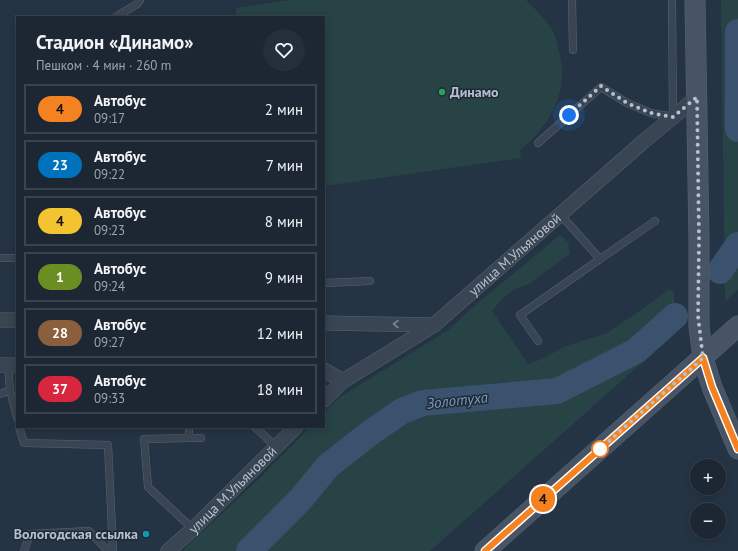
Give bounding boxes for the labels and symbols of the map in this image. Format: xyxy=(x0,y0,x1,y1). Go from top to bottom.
place label: Динамо xyxy=(450,83,499,101)
marker: Динамо xyxy=(437,87,447,97)
your location xyxy=(559,105,579,125)
street label: улица М.Ульяновой xyxy=(465,209,565,300)
one-way arrow xyxy=(393,320,399,328)
water label: Золотуха xyxy=(425,387,489,413)
unlabelled marker xyxy=(591,440,609,458)
street label: улица М.Ульяновой xyxy=(185,442,281,537)
line badge: 4 xyxy=(530,486,556,512)
place label: Вологодская ссылка xyxy=(14,525,138,543)
marker: Вологодская ссылка xyxy=(141,529,151,539)

